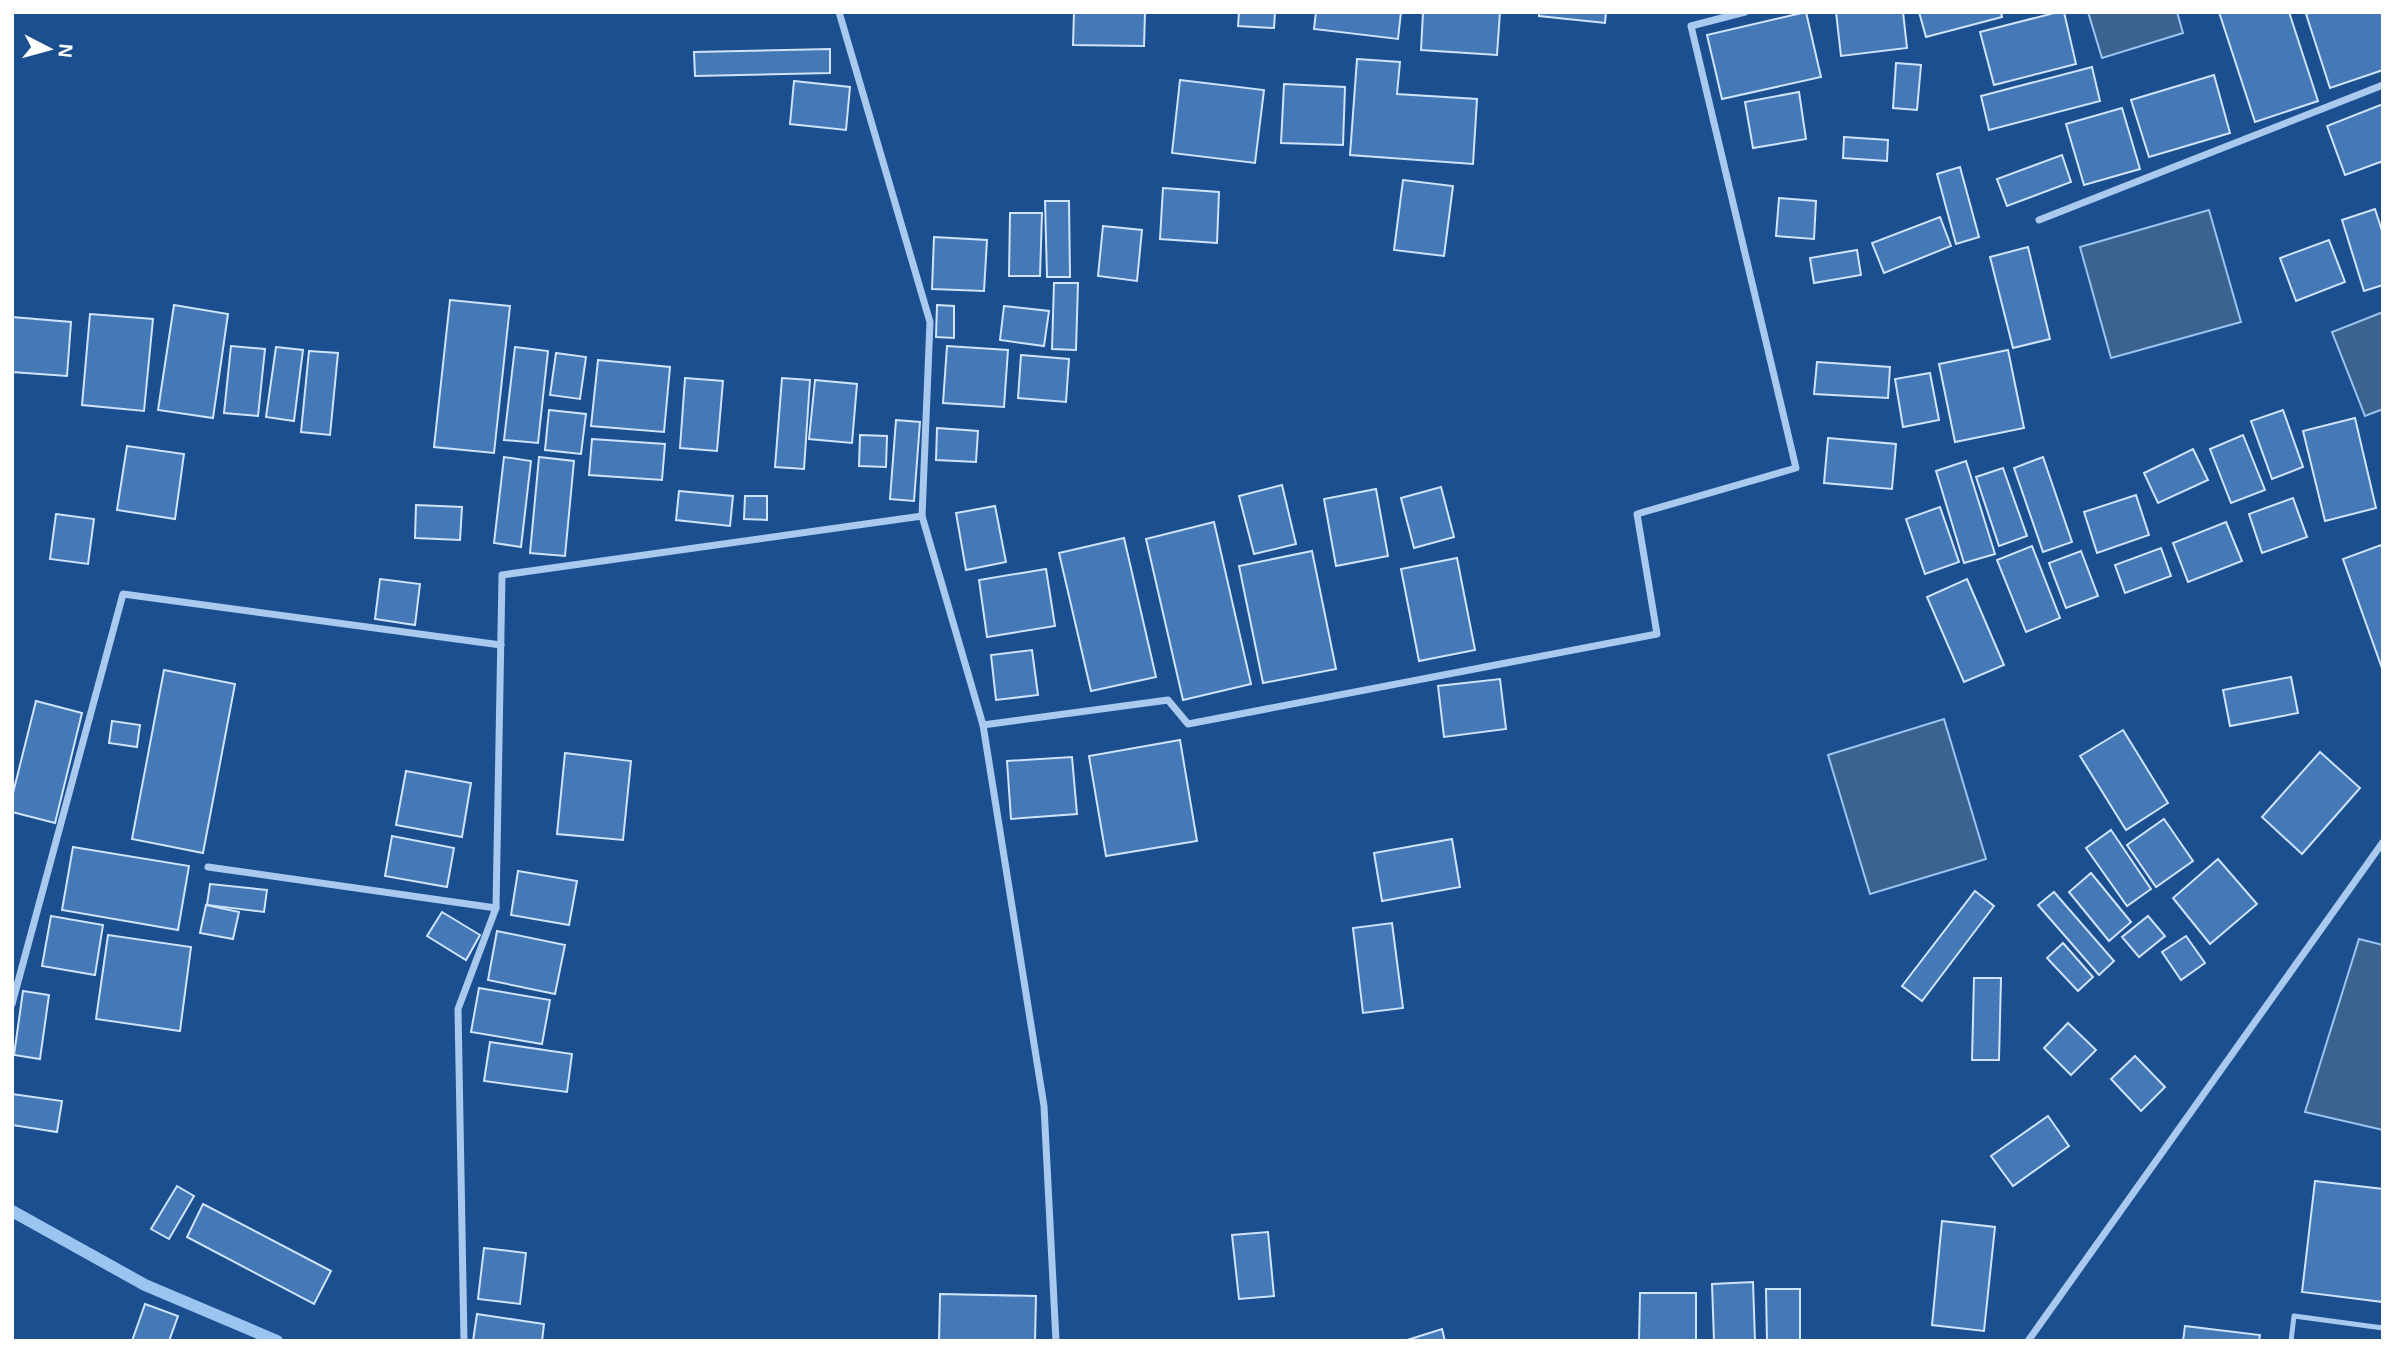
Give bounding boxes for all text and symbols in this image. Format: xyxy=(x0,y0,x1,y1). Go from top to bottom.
north arrow xyxy=(14,14,84,84)
text: N xyxy=(54,43,77,59)

